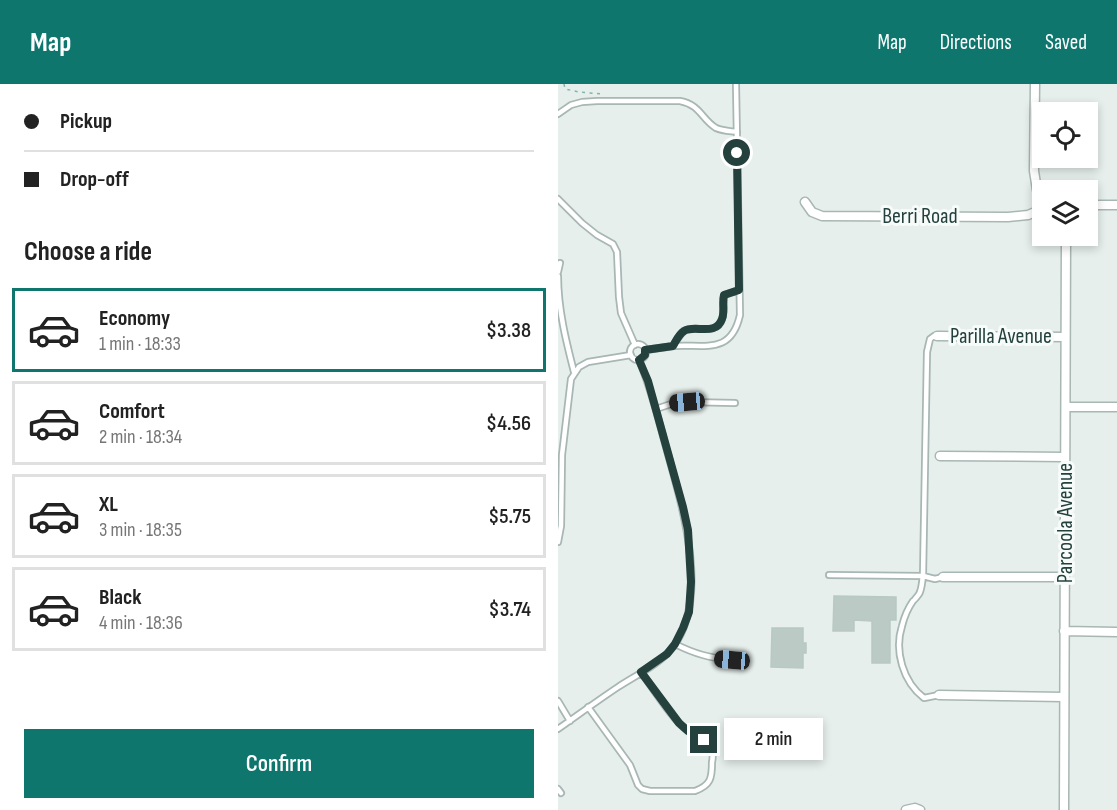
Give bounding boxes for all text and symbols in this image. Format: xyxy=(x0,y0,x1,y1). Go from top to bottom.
text: Map xyxy=(30,26,71,59)
text: Map xyxy=(877,30,907,55)
text: Directions xyxy=(940,30,1012,55)
text: Saved xyxy=(1045,30,1087,55)
map controls xyxy=(1032,102,1098,246)
button: locate xyxy=(1032,102,1098,168)
text: Pickup xyxy=(60,108,112,135)
route start xyxy=(723,139,750,166)
text: Drop-off xyxy=(60,166,129,193)
button: layers xyxy=(1032,180,1098,246)
street label: Berri Road xyxy=(882,203,958,230)
text: Choose a ride xyxy=(24,236,152,268)
icon: car xyxy=(27,303,81,357)
text: Economy xyxy=(99,305,170,332)
text: $3.38 xyxy=(486,317,531,344)
street label: Parilla Avenue xyxy=(950,323,1052,350)
text: 1 min · 18:33 xyxy=(99,332,181,356)
car xyxy=(668,391,706,413)
icon: car xyxy=(27,396,81,450)
text: Comfort xyxy=(99,398,165,425)
text: $4.56 xyxy=(486,410,531,437)
text: 2 min · 18:34 xyxy=(99,425,182,449)
street label: Parcoola Avenue xyxy=(1052,463,1079,583)
icon: car xyxy=(27,489,81,543)
text: XL xyxy=(99,491,118,518)
text: $5.75 xyxy=(488,503,531,530)
text: 3 min · 18:35 xyxy=(99,518,182,542)
icon: car xyxy=(27,582,81,636)
text: Black xyxy=(99,584,141,611)
text: $3.74 xyxy=(489,596,531,623)
text: 4 min · 18:36 xyxy=(99,611,183,635)
car xyxy=(713,649,751,671)
callout: 2 min xyxy=(725,719,824,761)
route end xyxy=(690,726,717,753)
text: 2 min xyxy=(755,727,792,751)
button: Confirm xyxy=(24,729,534,798)

